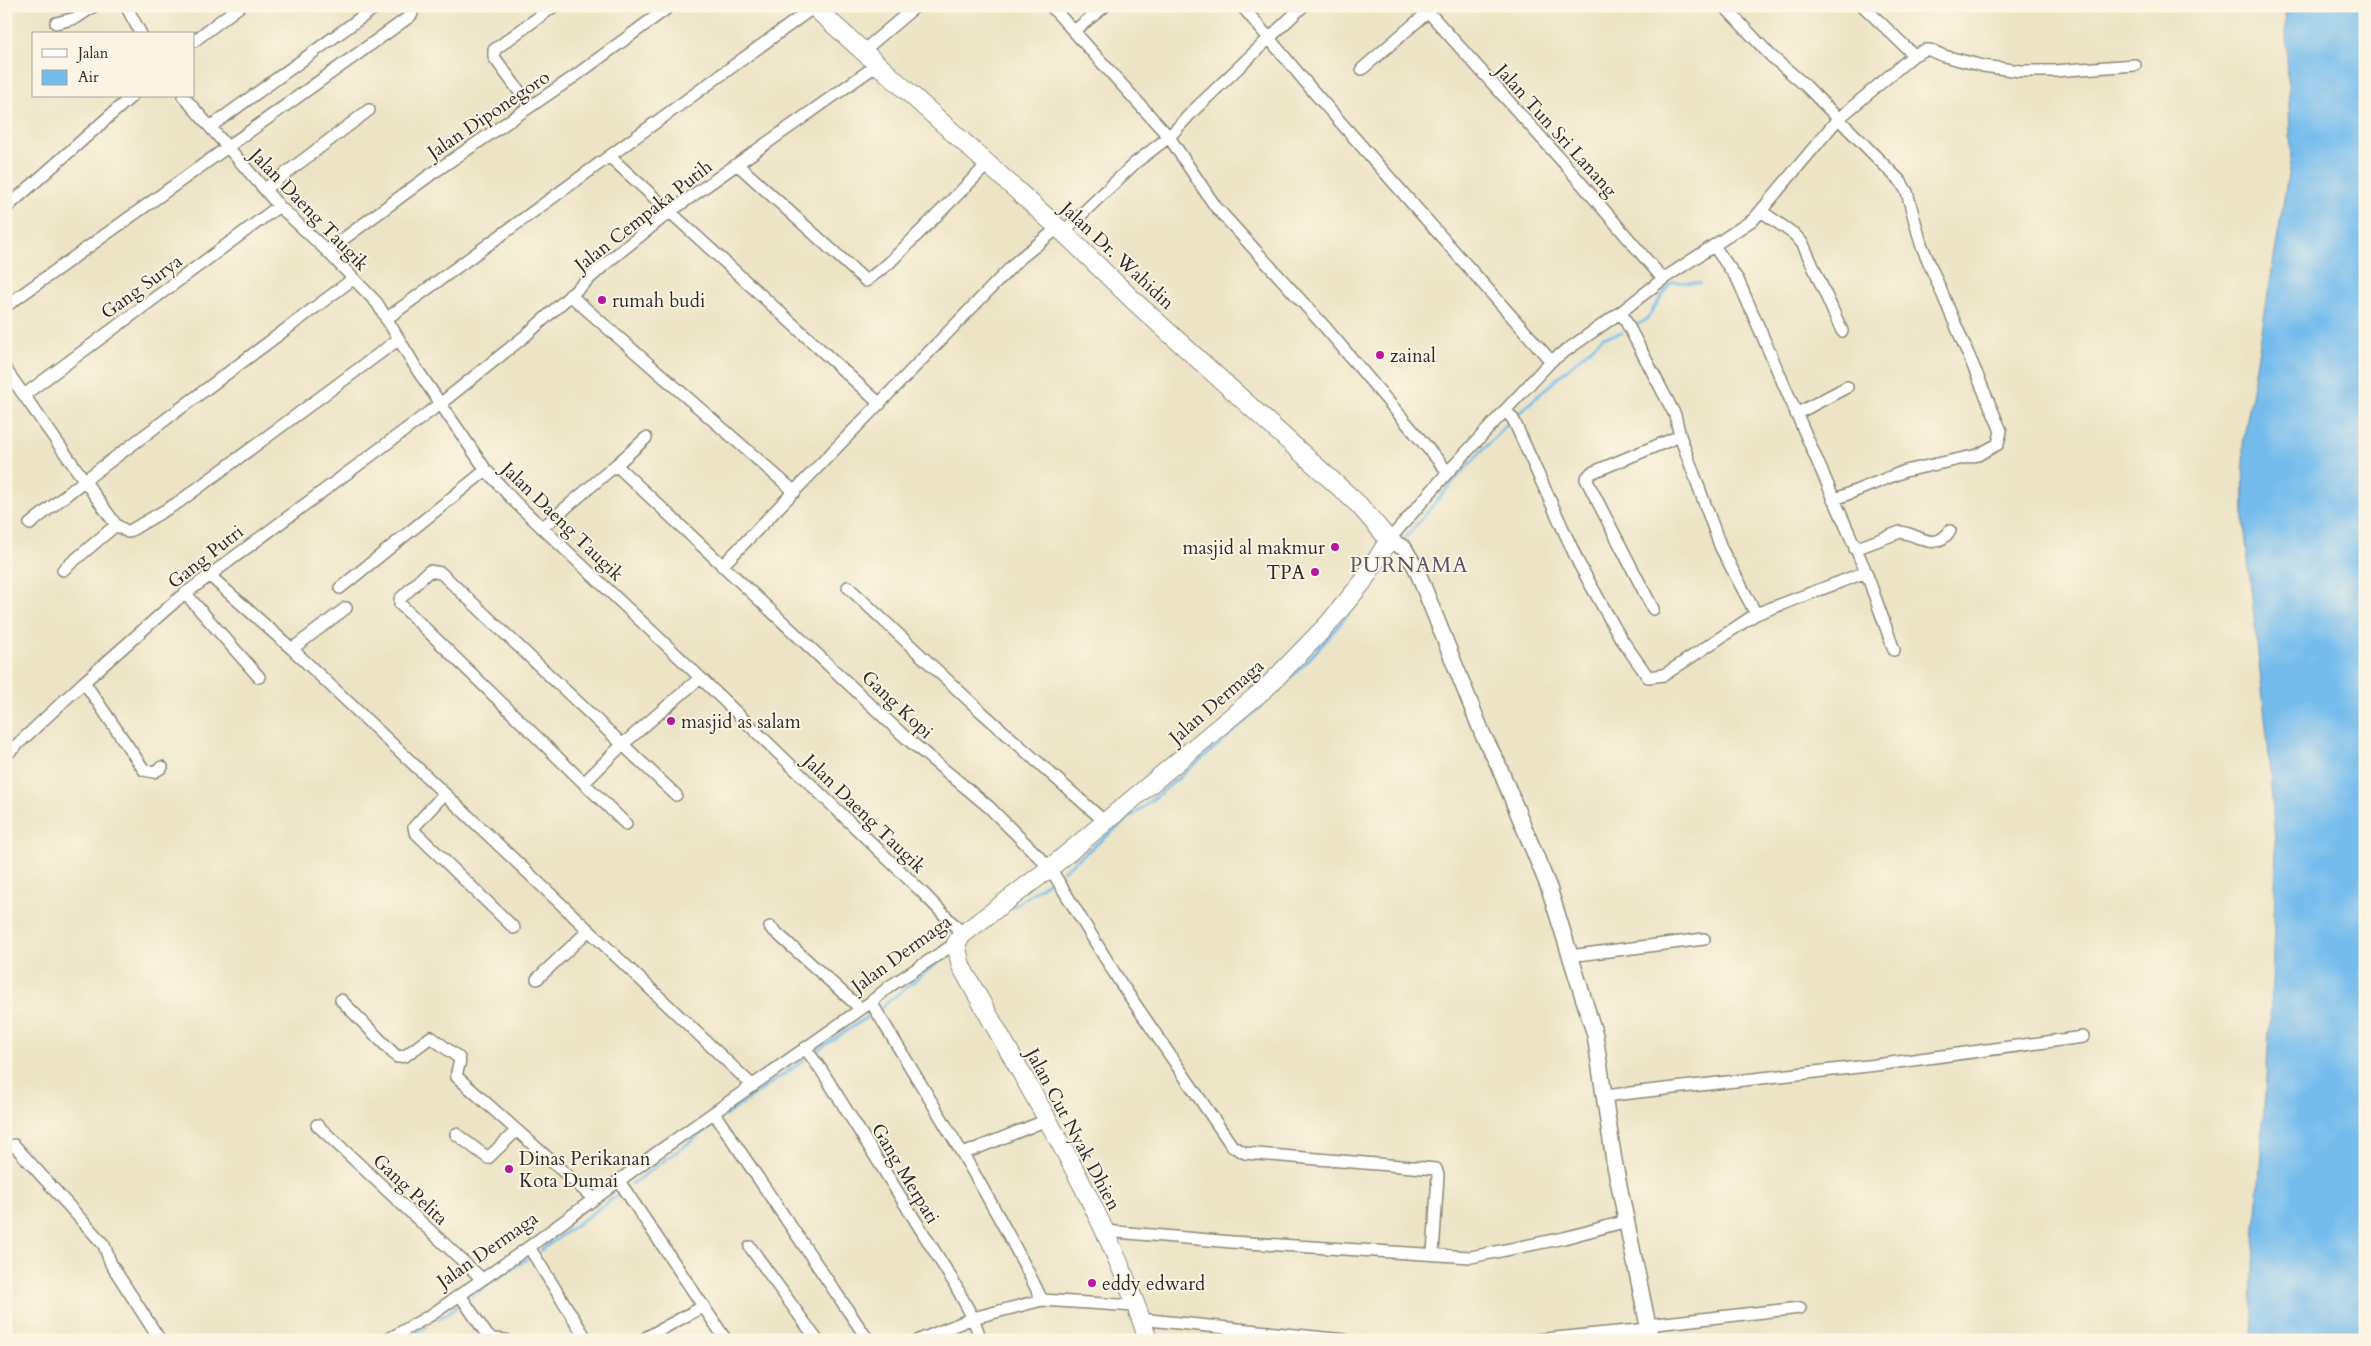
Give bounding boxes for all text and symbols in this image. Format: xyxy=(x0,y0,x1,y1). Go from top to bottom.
legend xyxy=(32,32,195,98)
text: Jalan xyxy=(76,43,109,63)
street label: Jalan Tun Sri Lanang xyxy=(1487,56,1623,203)
street label: Jalan Diponegoro xyxy=(420,64,555,167)
text: Air xyxy=(78,67,99,87)
street label: Jalan Daeng Taugik xyxy=(242,141,375,277)
street label: Jalan Cempaka Putih xyxy=(567,153,718,280)
street label: Jalan Dr. Wahidin xyxy=(1052,194,1180,316)
street label: Gang Surya xyxy=(96,248,188,325)
place label: rumah budi xyxy=(612,288,705,314)
marker: rumah budi xyxy=(596,294,608,306)
place label: zainal xyxy=(1390,343,1436,369)
marker: zainal xyxy=(1374,349,1386,361)
street label: Jalan Daeng Taugik xyxy=(493,454,630,588)
street label: Gang Putri xyxy=(162,519,249,595)
place label: masjid al makmur xyxy=(1182,535,1325,561)
marker: masjid al makmur xyxy=(1329,541,1341,553)
district label: PURNAMA xyxy=(1350,551,1468,580)
place label: TPA xyxy=(1266,560,1305,586)
marker: TPA xyxy=(1309,566,1321,578)
street label: Jalan Dermaga xyxy=(1161,653,1270,752)
street label: Gang Kopi xyxy=(856,665,939,745)
place label: masjid as salam xyxy=(681,709,802,735)
marker: masjid as salam xyxy=(665,715,677,727)
street label: Jalan Daeng Taugik xyxy=(795,746,932,880)
street label: Jalan Dermaga xyxy=(844,909,957,1001)
street label: Jalan Cut Nyak Dhien xyxy=(1018,1041,1127,1215)
street label: Gang Merpati xyxy=(865,1118,945,1229)
place label: Dinas Perikanan Kota Dumai xyxy=(519,1146,651,1194)
street label: Gang Pelita xyxy=(367,1148,454,1231)
marker: Dinas Perikanan Kota Dumai xyxy=(503,1163,515,1175)
street label: Jalan Dermaga xyxy=(429,1205,543,1296)
place label: eddy edward xyxy=(1102,1271,1205,1297)
marker: eddy edward xyxy=(1086,1277,1098,1289)

